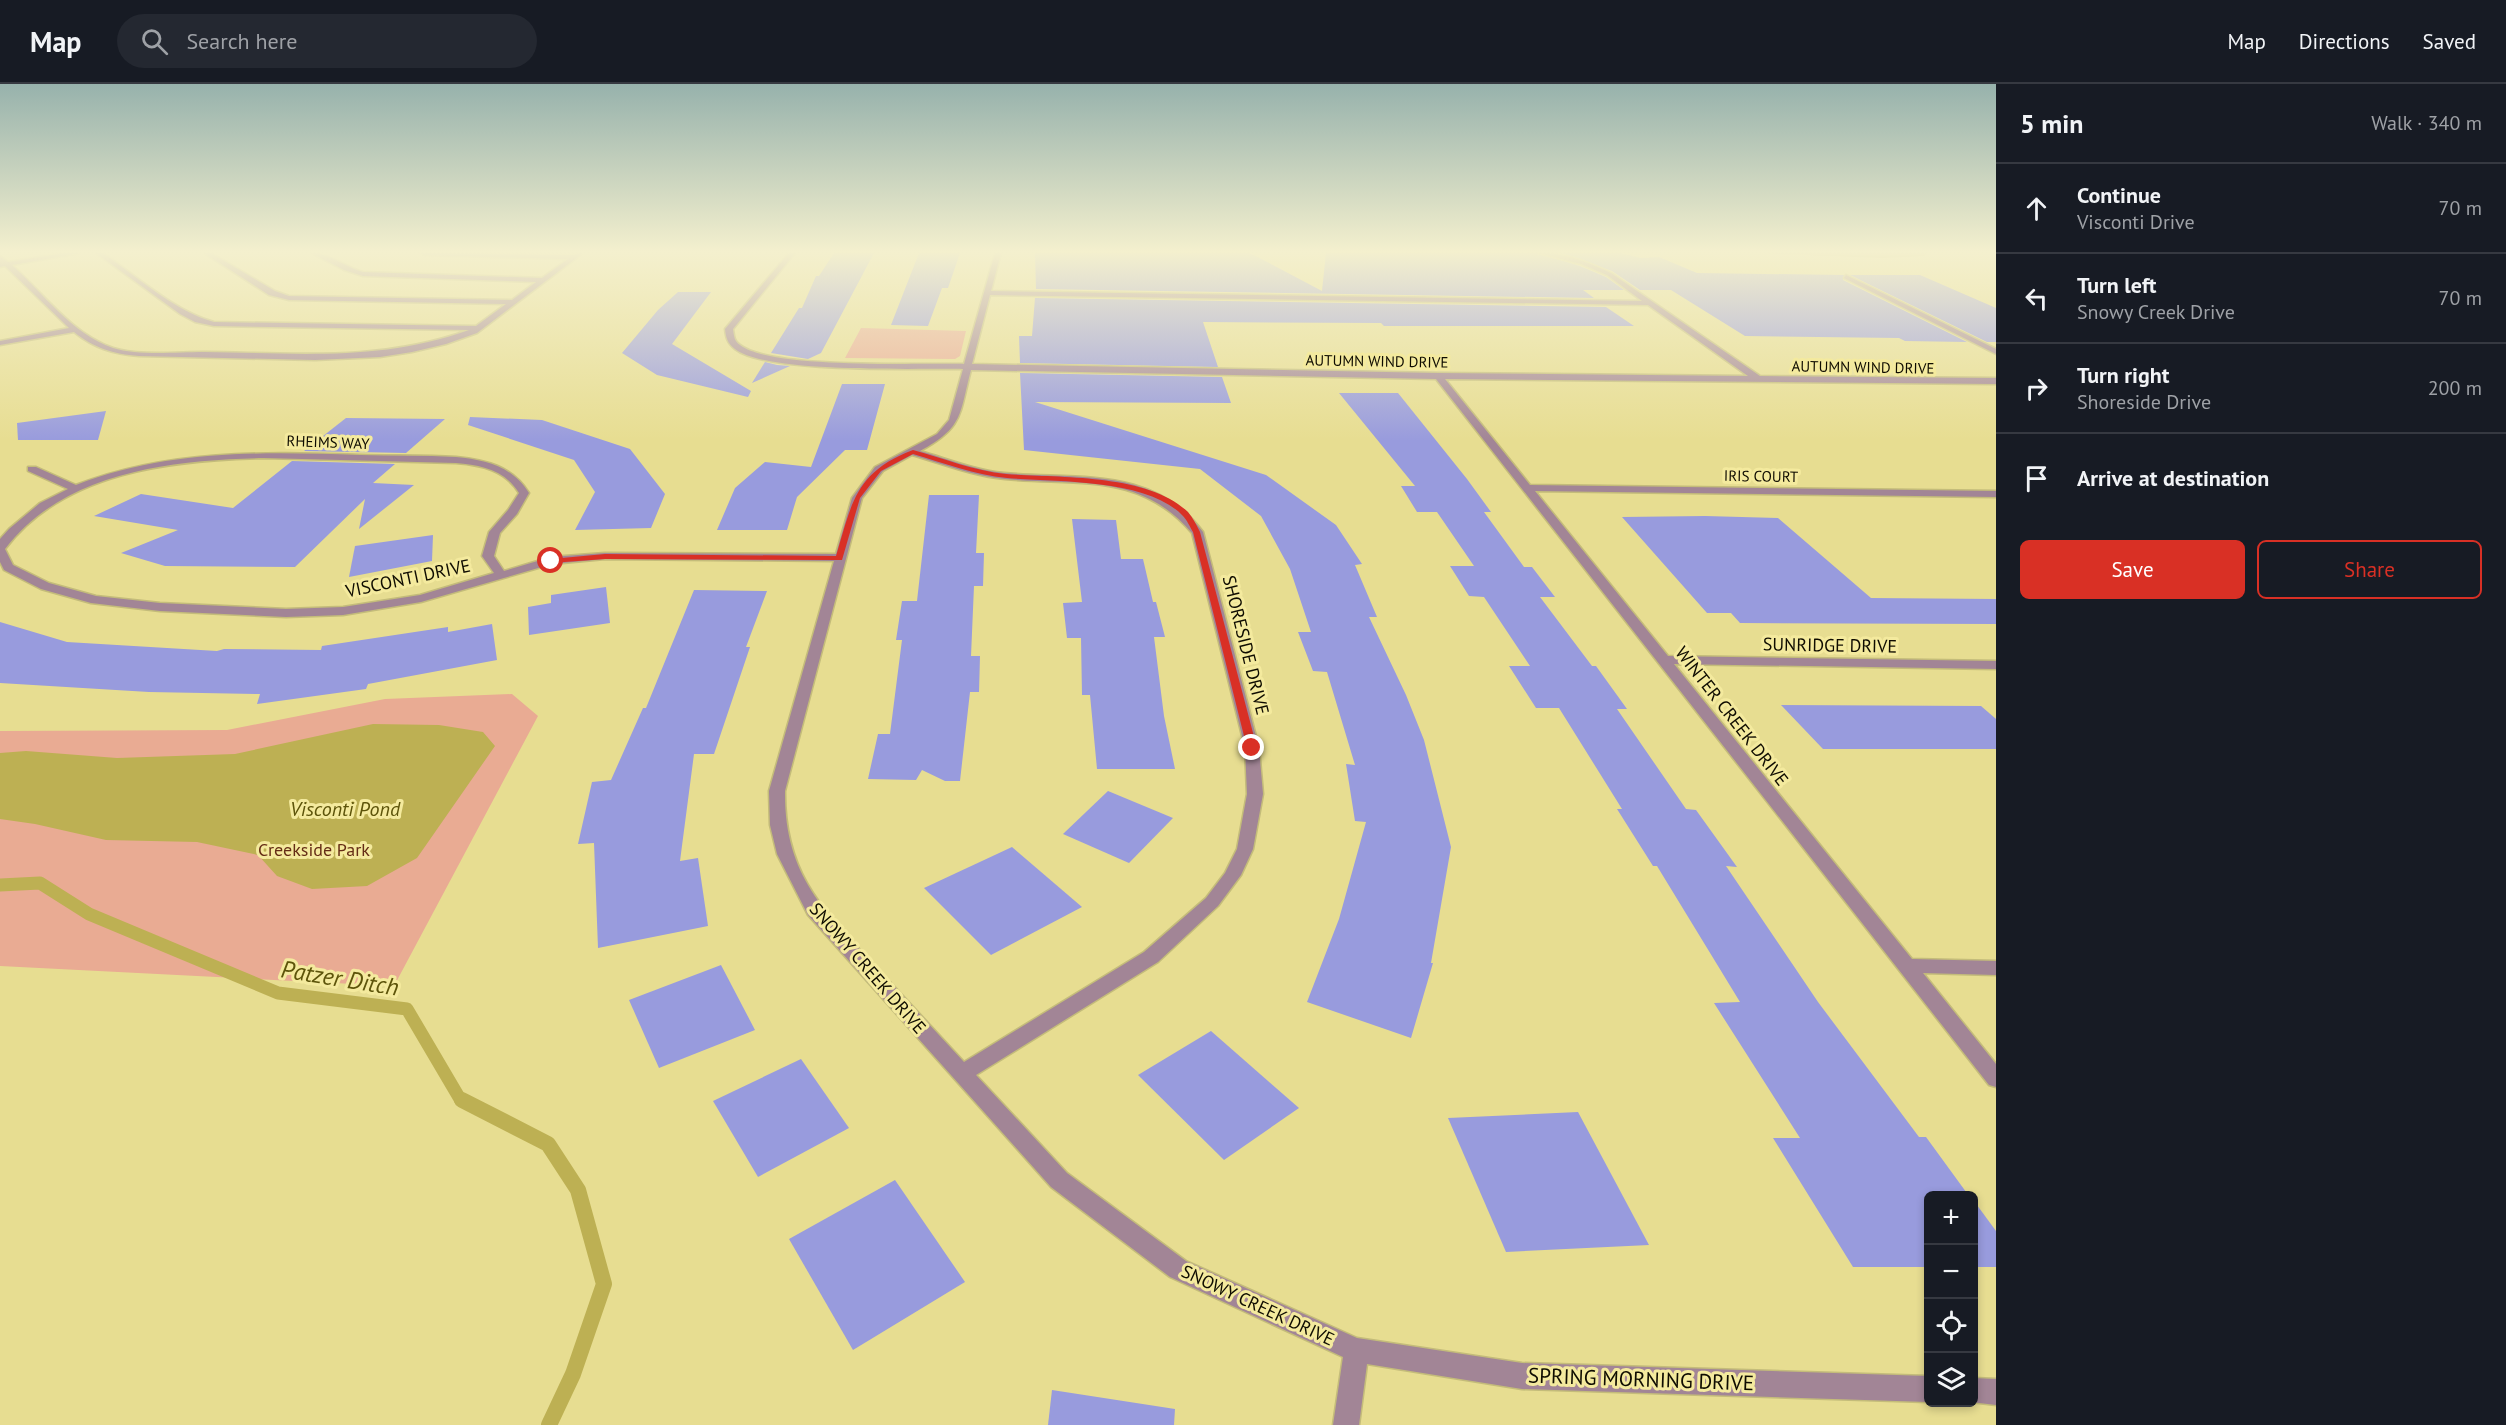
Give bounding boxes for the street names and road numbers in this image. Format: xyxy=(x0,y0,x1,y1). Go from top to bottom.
street label: AUTUMN WIND DRIVE xyxy=(1305,350,1449,372)
street label: AUTUMN WIND DRIVE xyxy=(1791,356,1935,378)
street label: RHEIMS WAY xyxy=(286,431,370,453)
street label: IRIS COURT xyxy=(1724,466,1799,486)
street label: VISCONTI DRIVE xyxy=(343,554,472,603)
street label: SHORESIDE DRIVE xyxy=(1218,573,1274,717)
street label: SUNRIDGE DRIVE xyxy=(1763,632,1897,658)
street label: WINTER CREEK DRIVE xyxy=(1670,642,1794,790)
street label: SNOWY CREEK DRIVE xyxy=(805,898,931,1038)
street label: SNOWY CREEK DRIVE xyxy=(1178,1259,1338,1351)
street label: SPRING MORNING DRIVE xyxy=(1528,1362,1754,1396)

